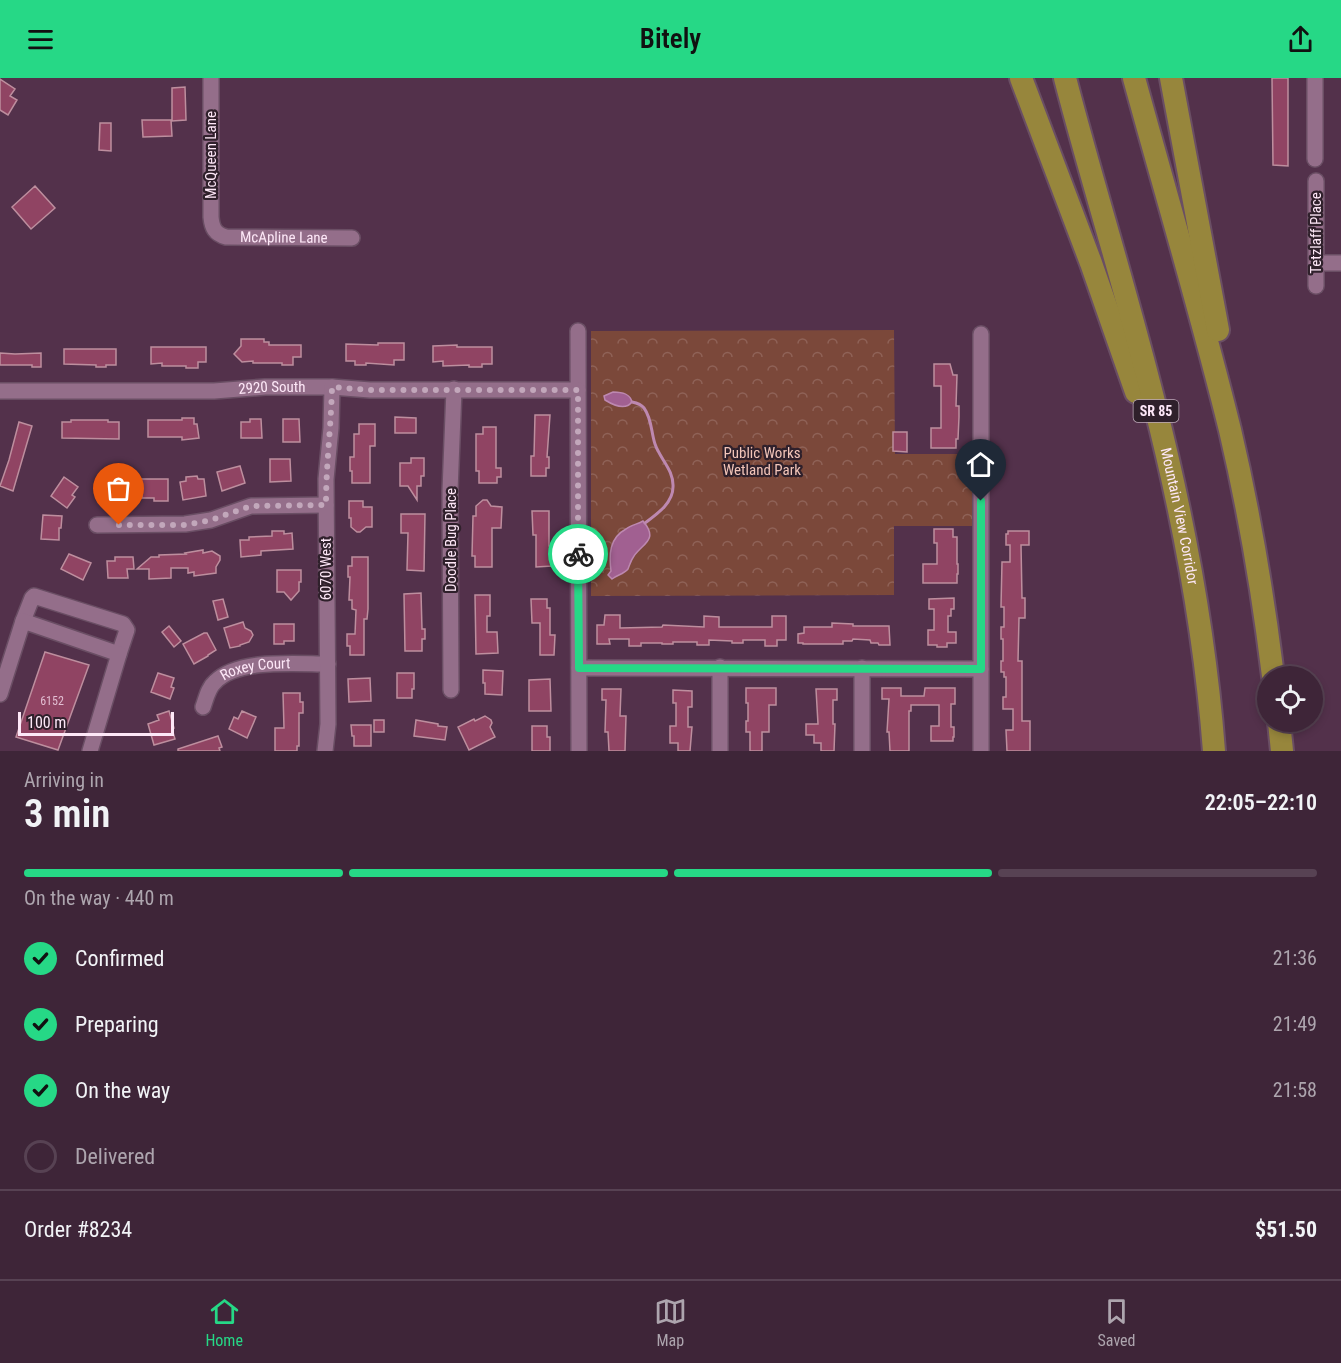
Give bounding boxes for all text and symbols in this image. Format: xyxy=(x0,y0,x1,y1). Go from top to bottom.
icon: menu xyxy=(24,23,57,56)
text: Bitely xyxy=(640,23,701,55)
icon: share xyxy=(1284,23,1317,56)
street label: McQueen Lane xyxy=(202,111,220,199)
street label: Tetzlaff Place xyxy=(1307,192,1325,274)
street label: McApline Lane xyxy=(240,228,328,247)
street label: 2920 South xyxy=(238,378,306,398)
road number: SR 85 xyxy=(1134,400,1178,422)
pin xyxy=(955,439,1006,501)
park label: Public Works Wetland Park xyxy=(723,444,801,479)
street label: Mountain View Corridor xyxy=(1156,446,1202,587)
icon: home xyxy=(964,448,997,481)
pin xyxy=(93,463,144,525)
icon: bag xyxy=(102,472,135,505)
street label: Doodle Bug Place xyxy=(442,488,460,592)
courier xyxy=(548,524,608,584)
street label: 6070 West xyxy=(317,538,335,600)
icon: bike xyxy=(562,538,595,571)
street label: Roxey Court xyxy=(217,654,291,684)
map controls xyxy=(1257,666,1323,732)
button: locate xyxy=(1257,666,1323,732)
house number: 6152 xyxy=(40,694,64,708)
scale bar xyxy=(18,709,174,736)
text: 100 m xyxy=(27,713,66,732)
text: Arriving in xyxy=(24,768,104,792)
text: 22:05–22:10 xyxy=(1205,790,1317,815)
text: 3 min xyxy=(24,791,110,837)
text: On the way · 440 m xyxy=(24,886,174,910)
icon: check xyxy=(24,942,57,975)
text: Confirmed xyxy=(75,946,164,971)
text: 21:36 xyxy=(1273,946,1317,970)
icon: check xyxy=(24,1008,57,1041)
text: Preparing xyxy=(75,1012,159,1037)
text: 21:49 xyxy=(1273,1012,1317,1036)
icon: check xyxy=(24,1074,57,1107)
text: On the way xyxy=(75,1078,170,1103)
text: 21:58 xyxy=(1273,1078,1317,1102)
text: Delivered xyxy=(75,1144,155,1169)
text: Order #8234 xyxy=(24,1217,132,1242)
text: $51.50 xyxy=(1255,1217,1317,1242)
tab: Home xyxy=(205,1295,243,1350)
tab: Map xyxy=(654,1295,687,1350)
tab: Saved xyxy=(1098,1295,1136,1350)

